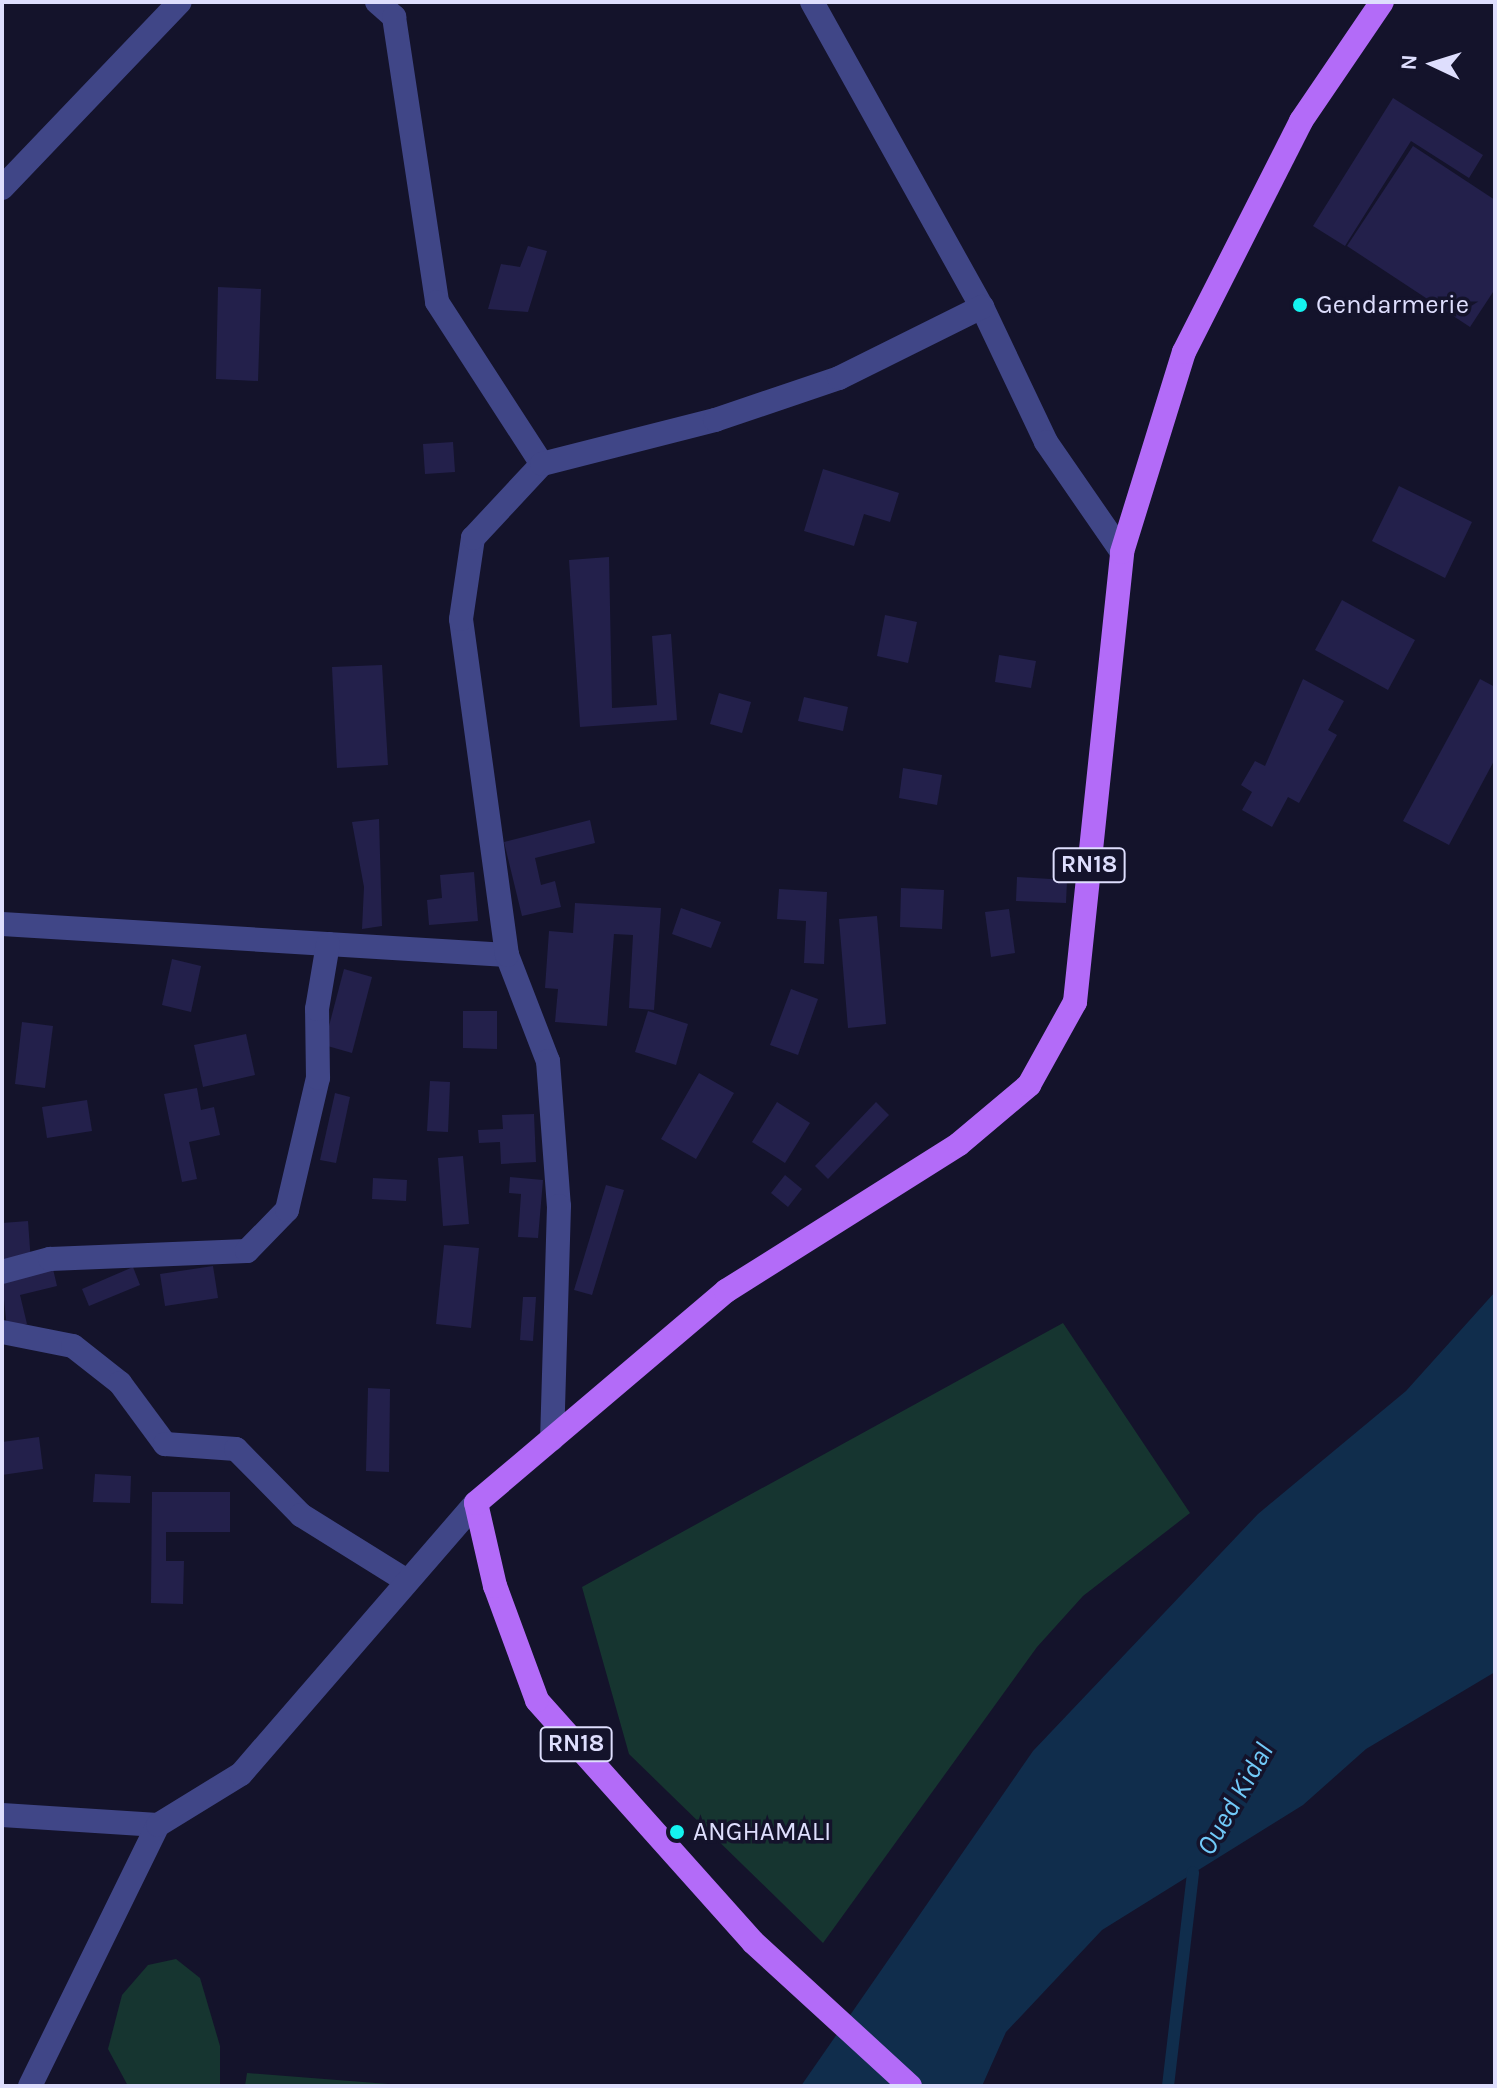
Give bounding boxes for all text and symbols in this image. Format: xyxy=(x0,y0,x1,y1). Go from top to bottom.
north arrow xyxy=(1393,24,1473,104)
text: N xyxy=(1396,54,1423,71)
place label: Gendarmerie xyxy=(1316,289,1469,321)
marker: Gendarmerie xyxy=(1291,296,1309,314)
road number: RN18 xyxy=(1051,845,1127,885)
road number: RN18 xyxy=(538,1724,614,1764)
water label: Oued Kidal xyxy=(1189,1737,1281,1861)
place label: ANGHAMALI xyxy=(693,1816,831,1848)
marker: ANGHAMALI xyxy=(668,1823,686,1841)

